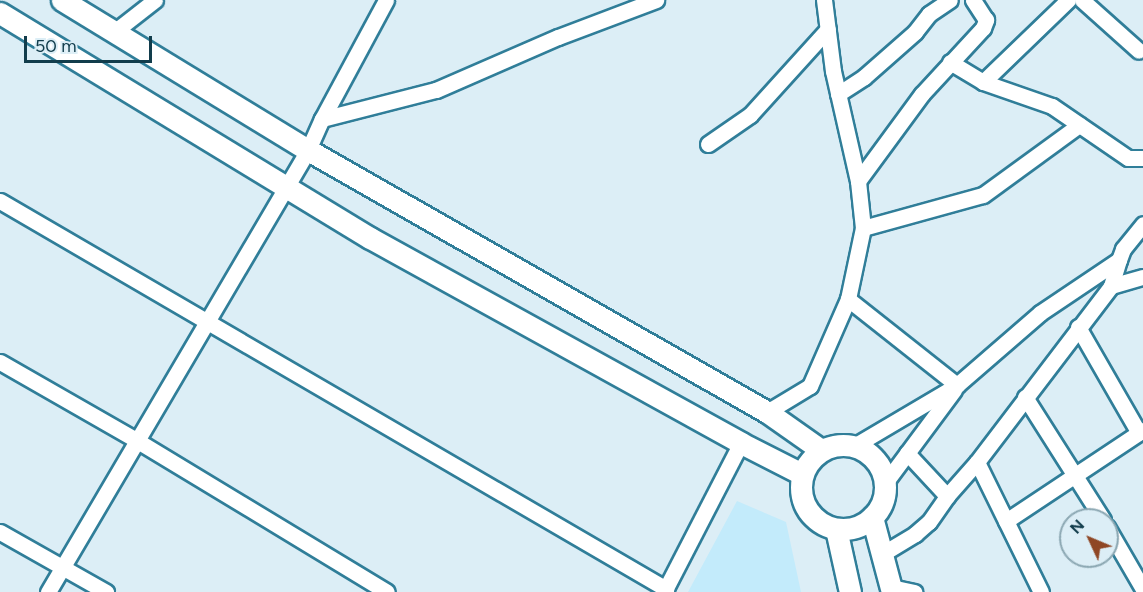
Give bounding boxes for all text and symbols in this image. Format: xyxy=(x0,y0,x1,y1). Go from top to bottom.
scale bar xyxy=(27,24,154,62)
text: 50 m xyxy=(35,35,77,57)
north arrow xyxy=(1059,508,1119,568)
text: N xyxy=(1066,515,1088,538)

